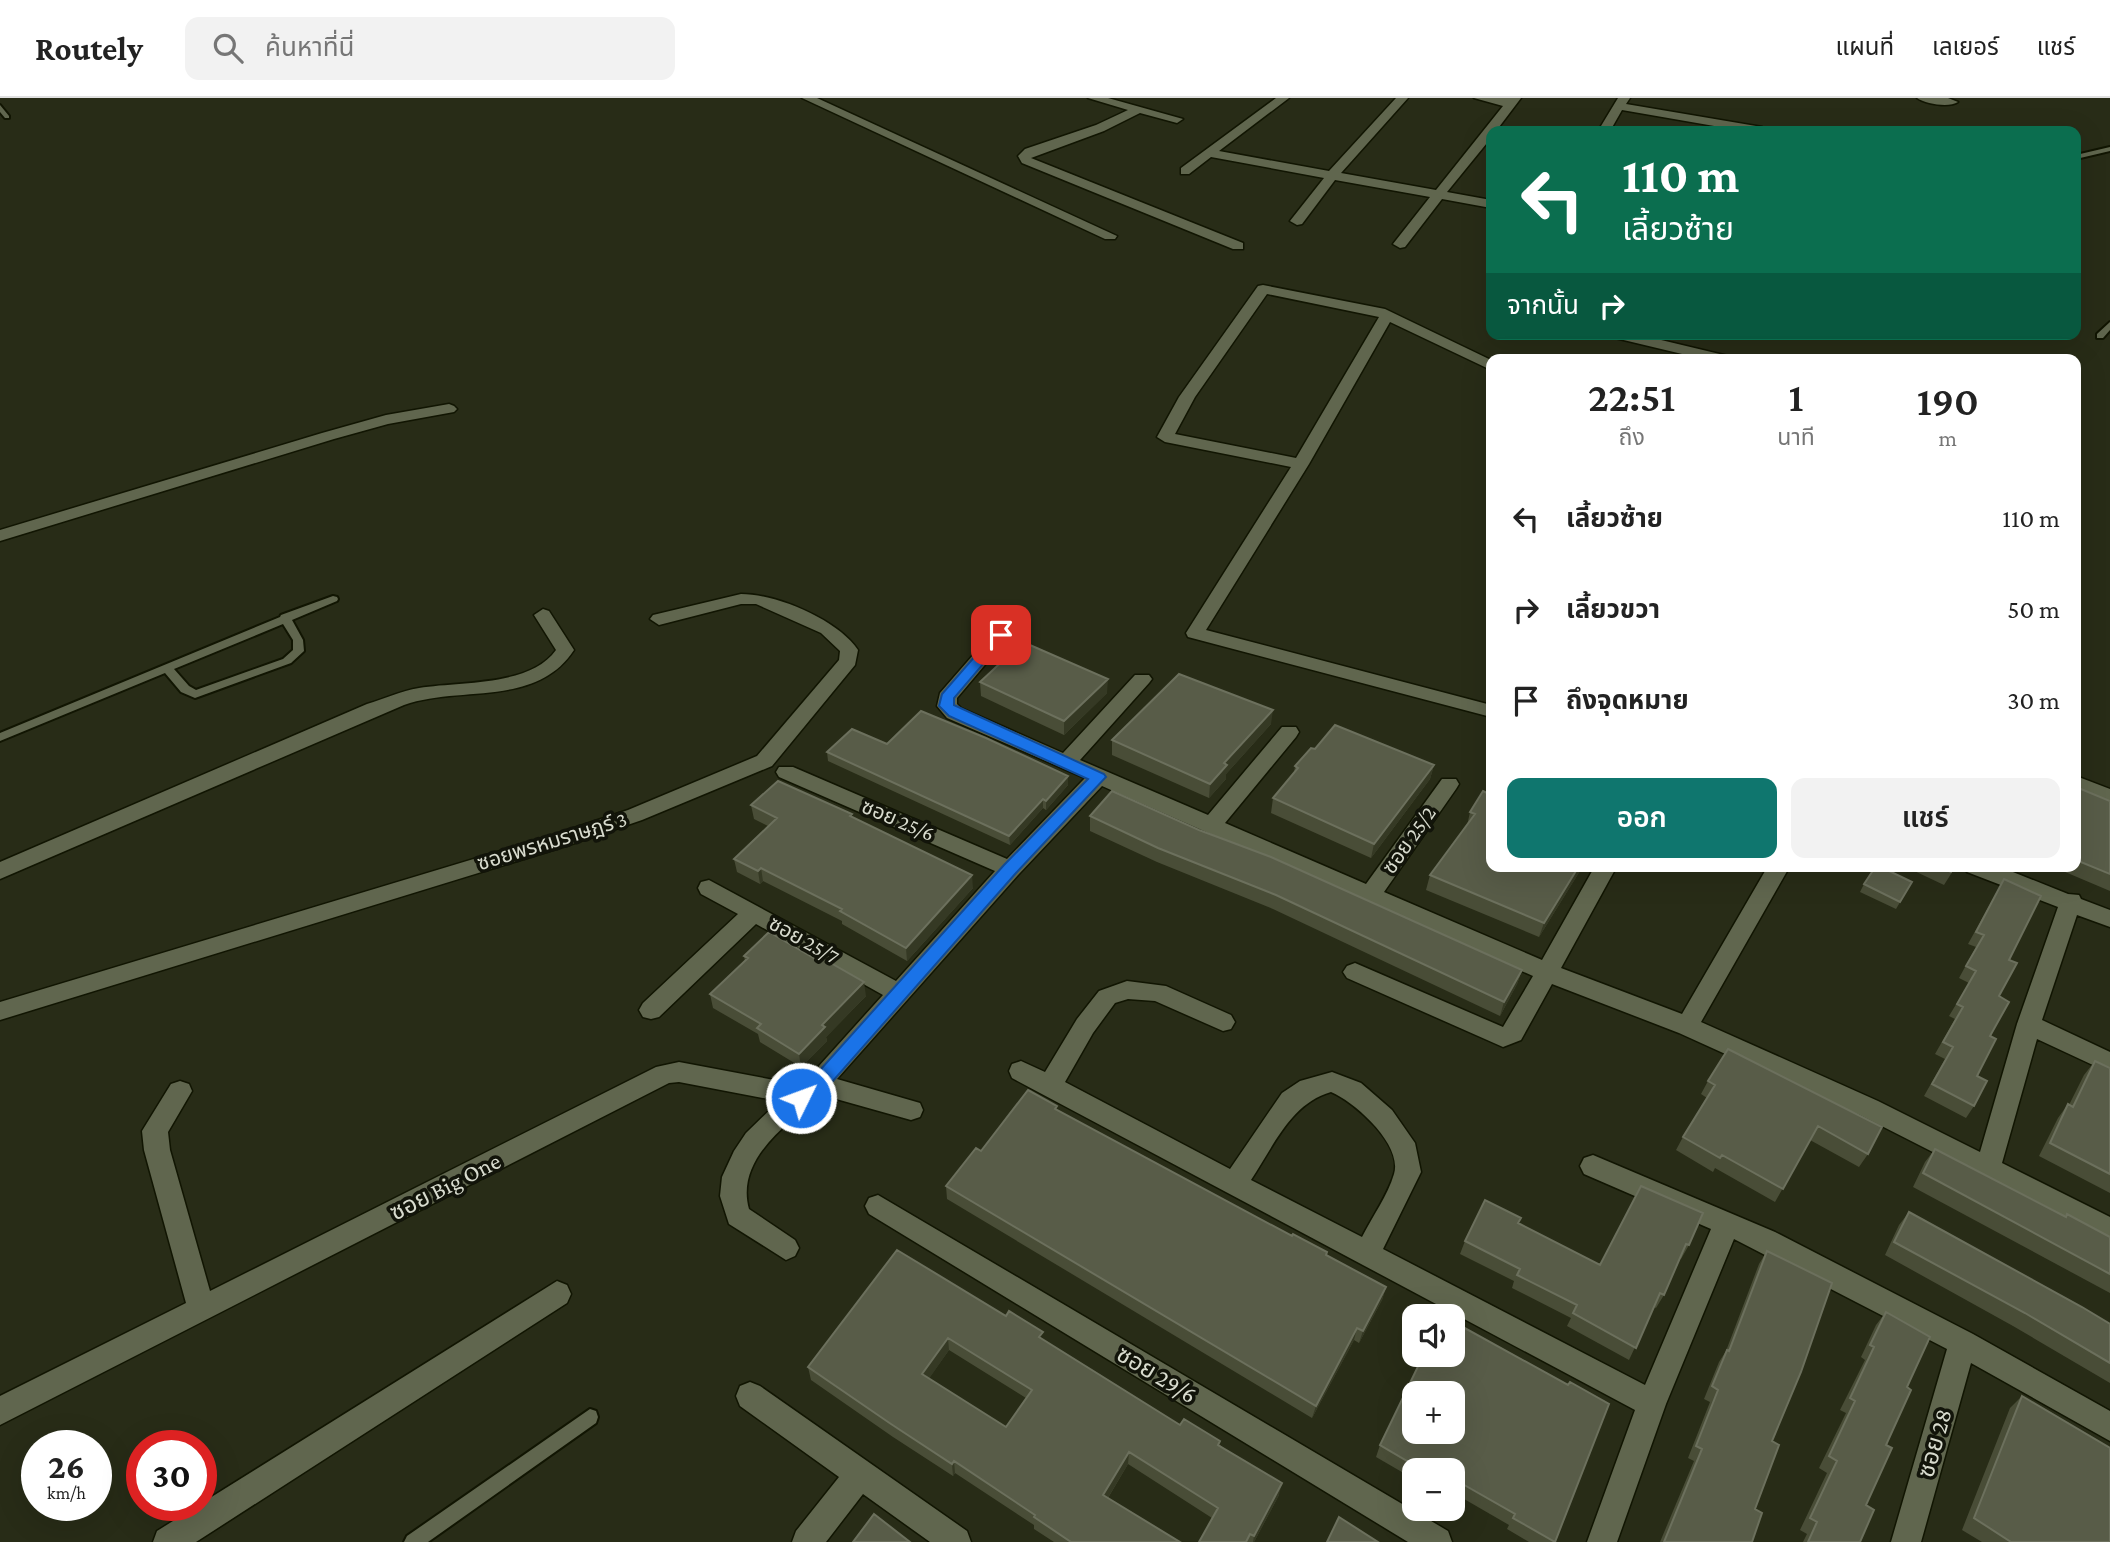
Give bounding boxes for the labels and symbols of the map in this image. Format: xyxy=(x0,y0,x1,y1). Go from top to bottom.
pin xyxy=(971,605,1031,665)
street label: ซอย 25/6 xyxy=(858,794,938,846)
street label: ซอย 25/2 xyxy=(1377,802,1441,878)
street label: ซอยพรหมราษฎร์ 3 xyxy=(474,807,630,875)
street label: ซอย 25/7 xyxy=(765,911,843,969)
position arrow xyxy=(764,1061,838,1135)
street label: ซอย Big One xyxy=(385,1147,505,1225)
street label: ซอย 29/6 xyxy=(1112,1340,1202,1408)
street label: ซอย 28 xyxy=(1911,1406,1957,1480)
speed limit sign: 30 xyxy=(126,1430,217,1521)

